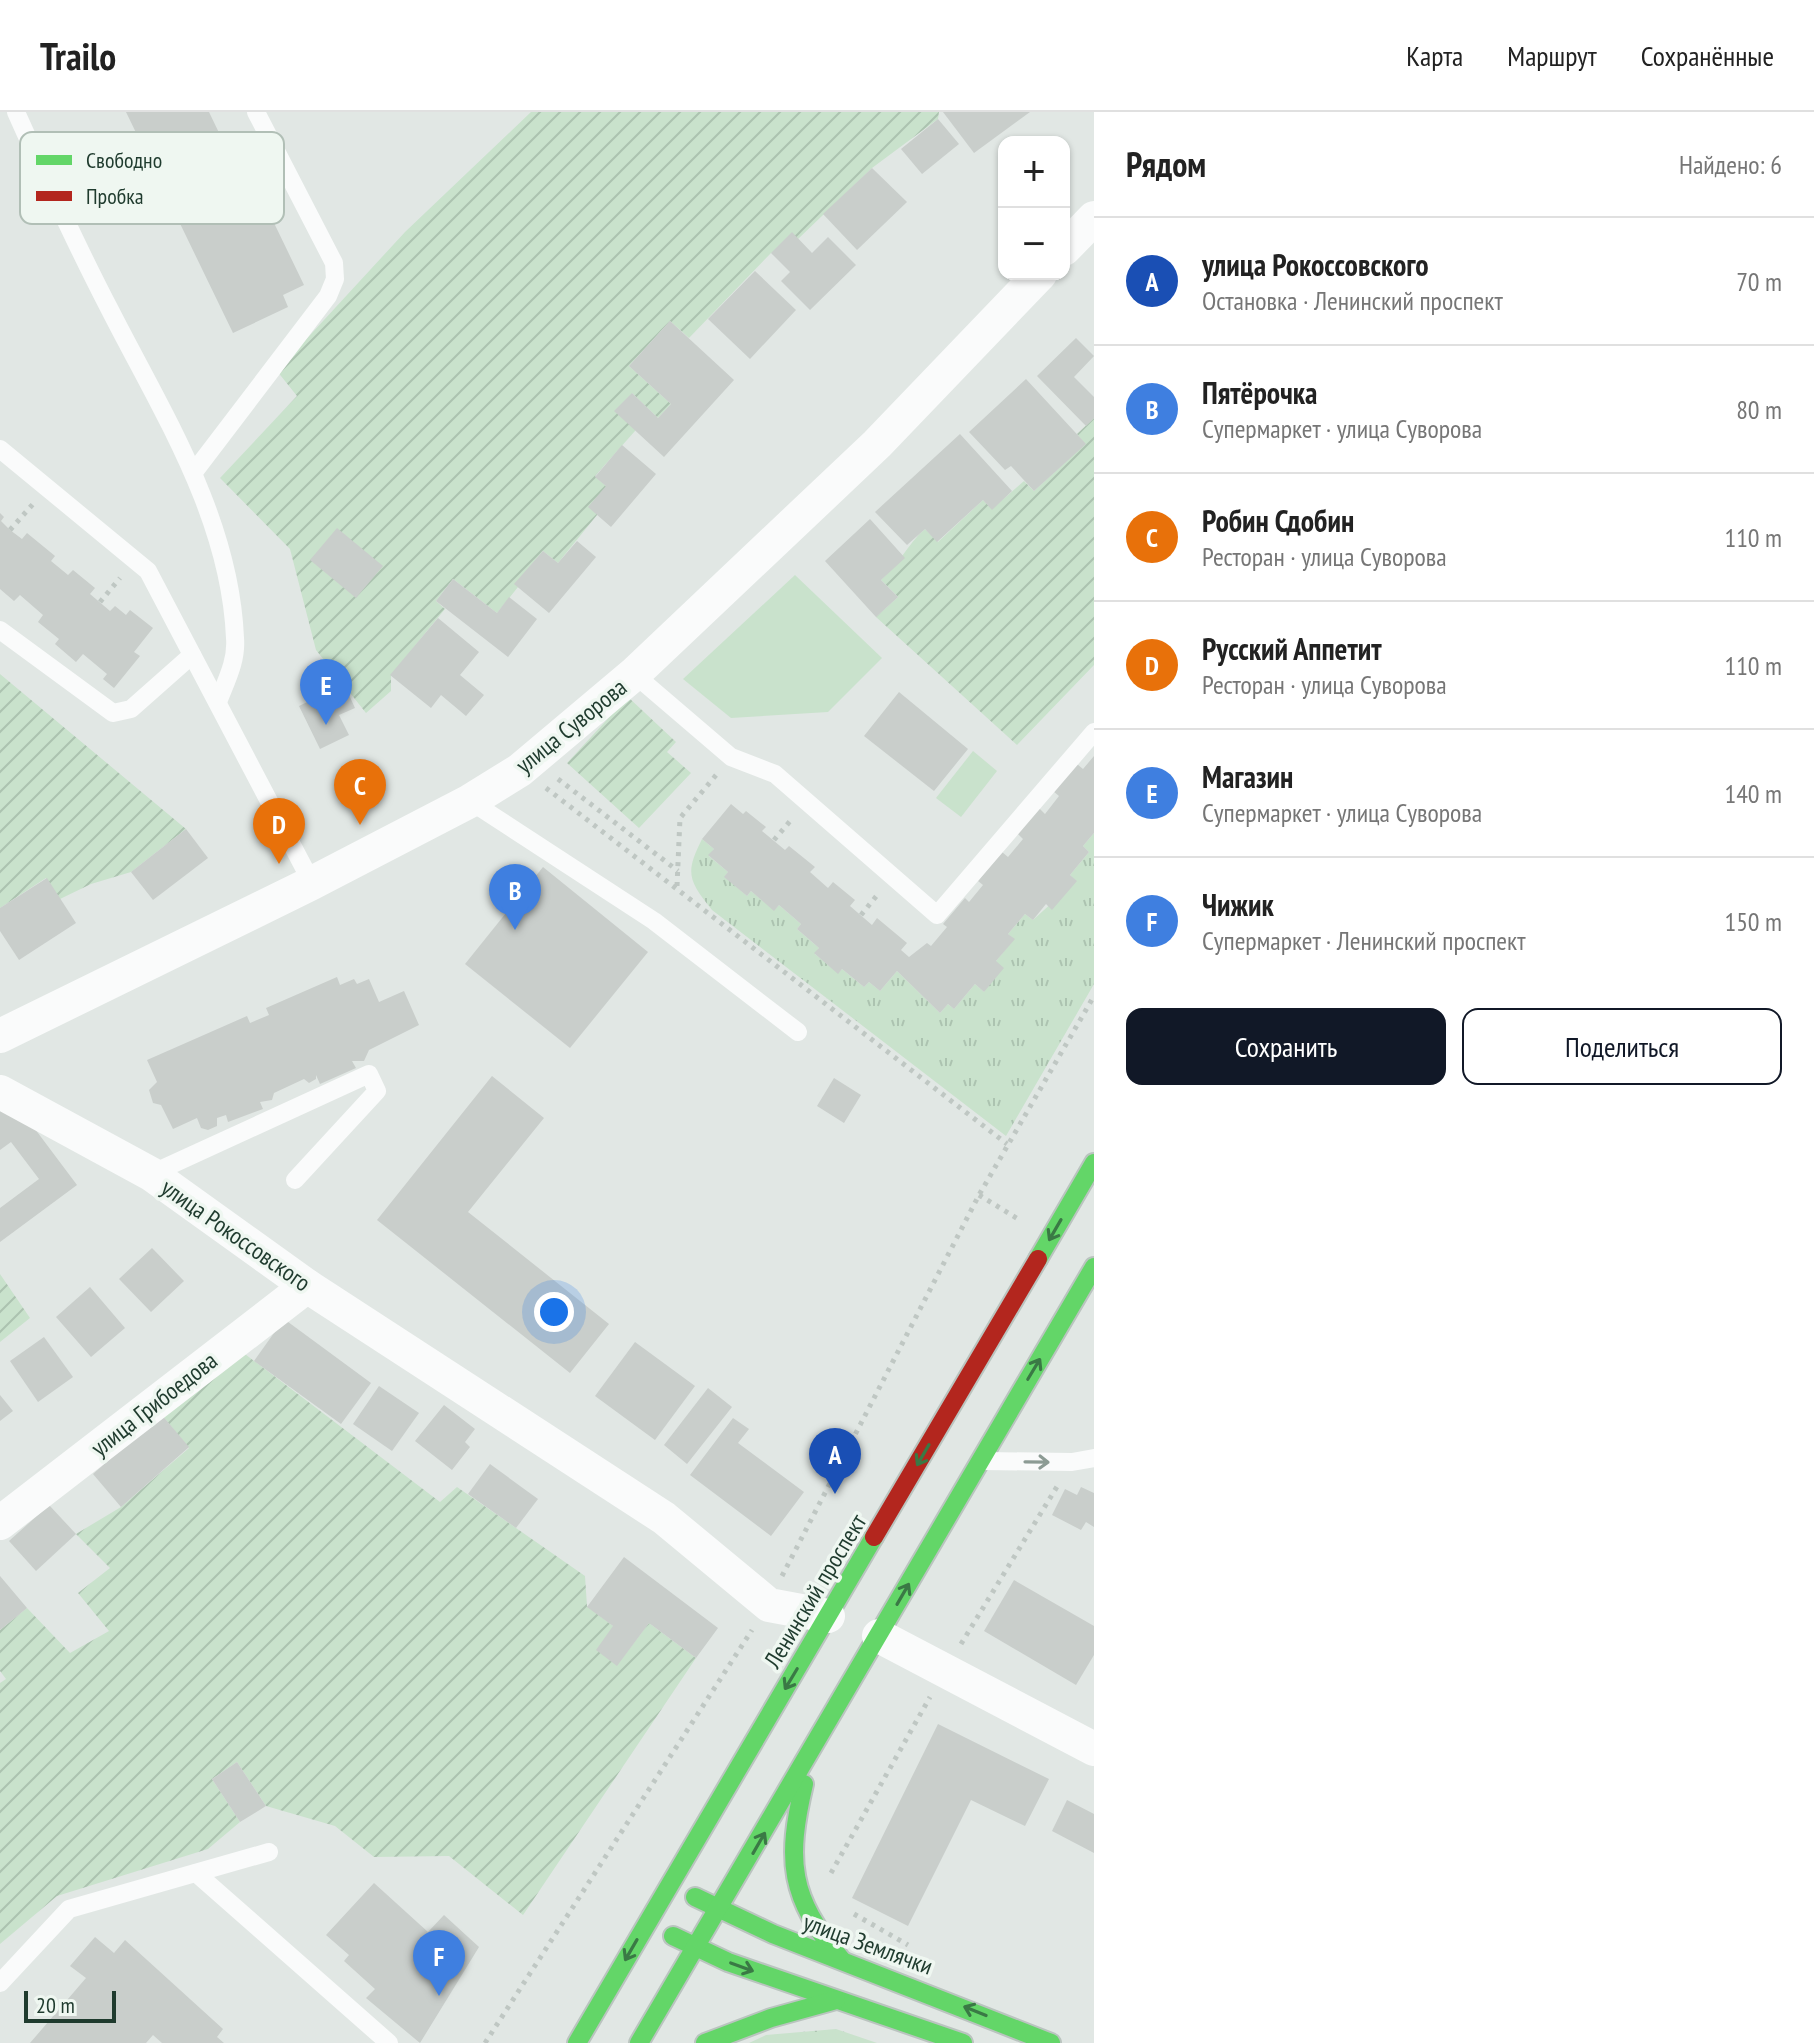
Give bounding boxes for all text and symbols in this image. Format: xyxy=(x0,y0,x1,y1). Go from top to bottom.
text: Trailo xyxy=(40,31,116,80)
text: Карта xyxy=(1406,37,1463,74)
text: Маршрут xyxy=(1507,37,1597,74)
text: Сохранённые xyxy=(1641,37,1774,74)
legend xyxy=(20,132,284,224)
map controls xyxy=(998,136,1070,280)
button: + xyxy=(998,136,1070,208)
text: Рядом xyxy=(1126,142,1206,186)
text: Свободно xyxy=(86,146,162,174)
text: Найдено: 6 xyxy=(1679,148,1782,181)
text: Пробка xyxy=(86,182,143,210)
button: − xyxy=(998,208,1070,280)
text: улица Рокоссовского xyxy=(1202,245,1429,284)
text: A xyxy=(1145,265,1159,298)
text: 70 m xyxy=(1736,265,1782,298)
text: Остановка · Ленинский проспект xyxy=(1202,284,1503,317)
text: Пятёрочка xyxy=(1202,373,1317,412)
text: B xyxy=(1146,393,1158,426)
text: 80 m xyxy=(1736,393,1782,426)
text: Супермаркет · улица Суворова xyxy=(1202,412,1482,445)
text: Робин Сдобин xyxy=(1202,501,1354,540)
text: C xyxy=(1146,521,1158,554)
text: 110 m xyxy=(1724,521,1782,554)
text: Ресторан · улица Суворова xyxy=(1202,540,1447,573)
text: Русский Аппетит xyxy=(1202,629,1382,668)
text: D xyxy=(1145,649,1159,682)
text: 110 m xyxy=(1724,649,1782,682)
pin: E xyxy=(300,659,352,725)
text: Ресторан · улица Суворова xyxy=(1202,668,1447,701)
street label: улица Суворова xyxy=(509,672,633,780)
text: Магазин xyxy=(1202,757,1293,796)
pin: C xyxy=(334,759,386,825)
text: E xyxy=(1146,777,1158,810)
text: 140 m xyxy=(1724,777,1782,810)
text: Супермаркет · улица Суворова xyxy=(1202,796,1482,829)
pin: D xyxy=(253,798,305,864)
pin: B xyxy=(489,864,541,930)
text: Чижик xyxy=(1202,885,1274,924)
text: F xyxy=(1147,905,1157,938)
text: 150 m xyxy=(1724,905,1782,938)
text: Супермаркет · Ленинский проспект xyxy=(1202,924,1526,957)
button: Сохранить xyxy=(1126,1008,1446,1085)
button: Поделиться xyxy=(1462,1008,1782,1085)
street label: улица Рокоссовского xyxy=(155,1172,317,1298)
one-way arrow xyxy=(1047,1218,1063,1241)
your location xyxy=(534,1292,574,1332)
street label: улица Грибоедова xyxy=(85,1345,223,1463)
one-way arrow xyxy=(1026,1358,1042,1381)
pin: A xyxy=(809,1428,861,1494)
one-way arrow xyxy=(915,1443,931,1466)
one-way arrow xyxy=(1023,1454,1050,1469)
street label: Ленинский проспект xyxy=(756,1508,873,1675)
one-way arrow xyxy=(895,1583,911,1606)
one-way arrow xyxy=(783,1667,799,1690)
one-way arrow xyxy=(751,1832,767,1855)
street label: улица Землячки xyxy=(799,1906,937,1982)
pin: F xyxy=(413,1930,465,1996)
one-way arrow xyxy=(623,1938,639,1961)
one-way arrow xyxy=(729,1961,754,1975)
scale bar xyxy=(24,1987,116,2023)
text: 20 m xyxy=(36,1991,75,2019)
one-way arrow xyxy=(963,2002,988,2017)

